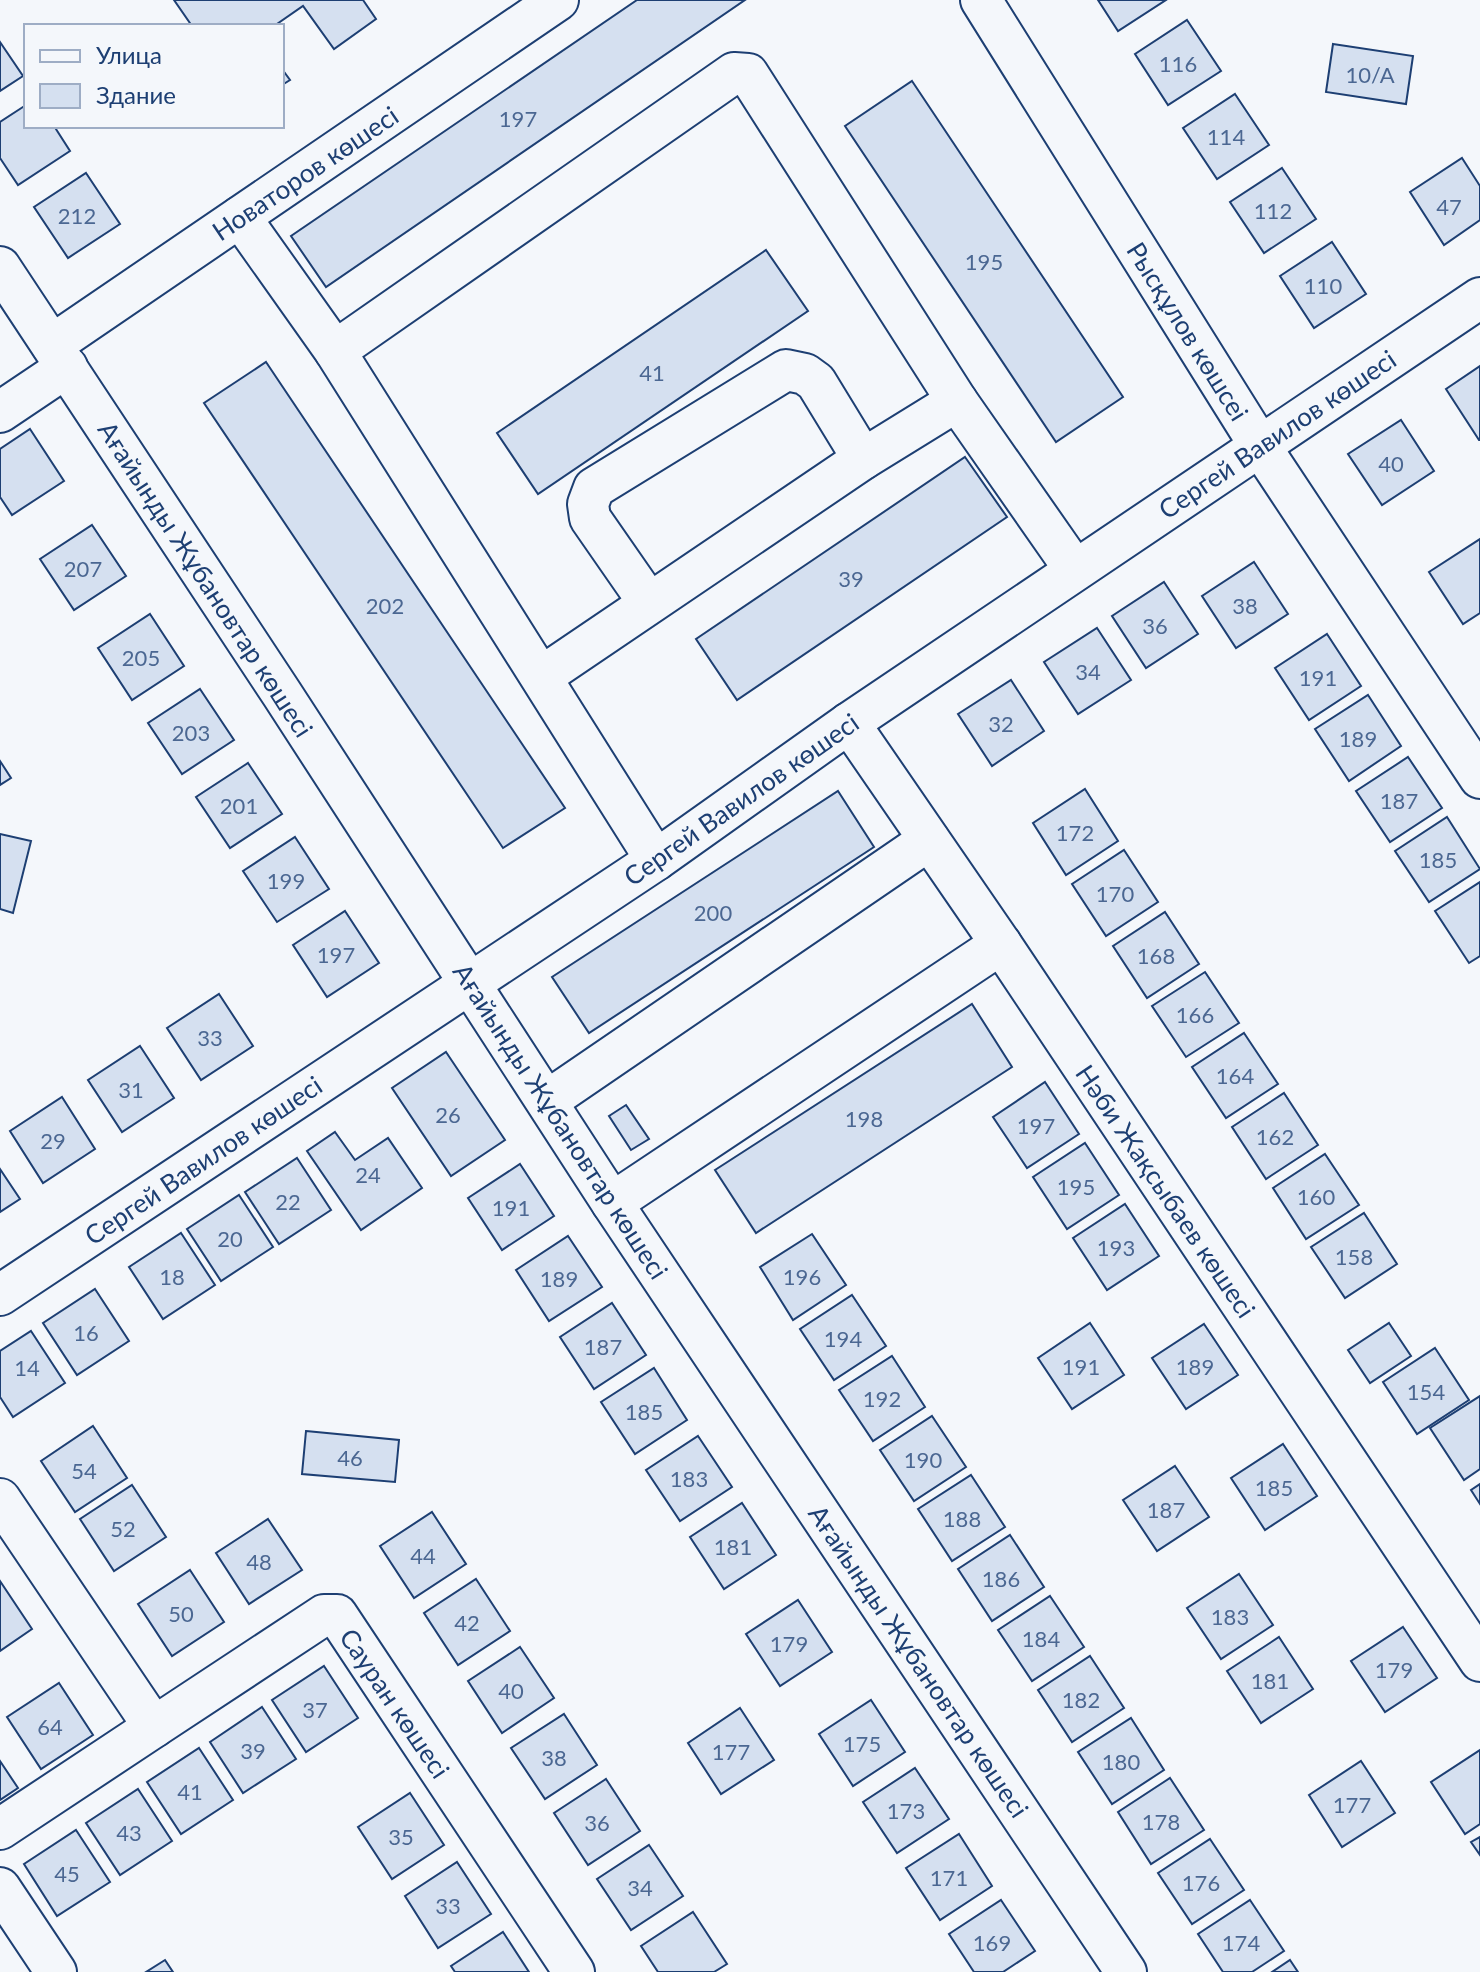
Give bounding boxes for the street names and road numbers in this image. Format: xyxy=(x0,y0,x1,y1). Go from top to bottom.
street label: Новаторов көшесі xyxy=(206,99,404,247)
street label: Рысқұлов көшсеі xyxy=(1120,236,1256,426)
street label: Сергей Вавилов көшесі xyxy=(1152,343,1402,525)
street label: Ағайынды Жұбановтар көшесі xyxy=(92,415,320,743)
street label: Сергей Вавилов көшесі xyxy=(617,706,865,892)
street label: Ағайынды Жұбановтар көшесі xyxy=(447,957,675,1285)
street label: Нәби Жақсыбаев көшесі xyxy=(1069,1058,1263,1324)
street label: Сергей Вавилов көшесі xyxy=(78,1069,328,1251)
street label: Ағайынды Жұбановтар көшесі xyxy=(802,1499,1036,1823)
street label: Сауран көшесі xyxy=(333,1622,457,1784)

